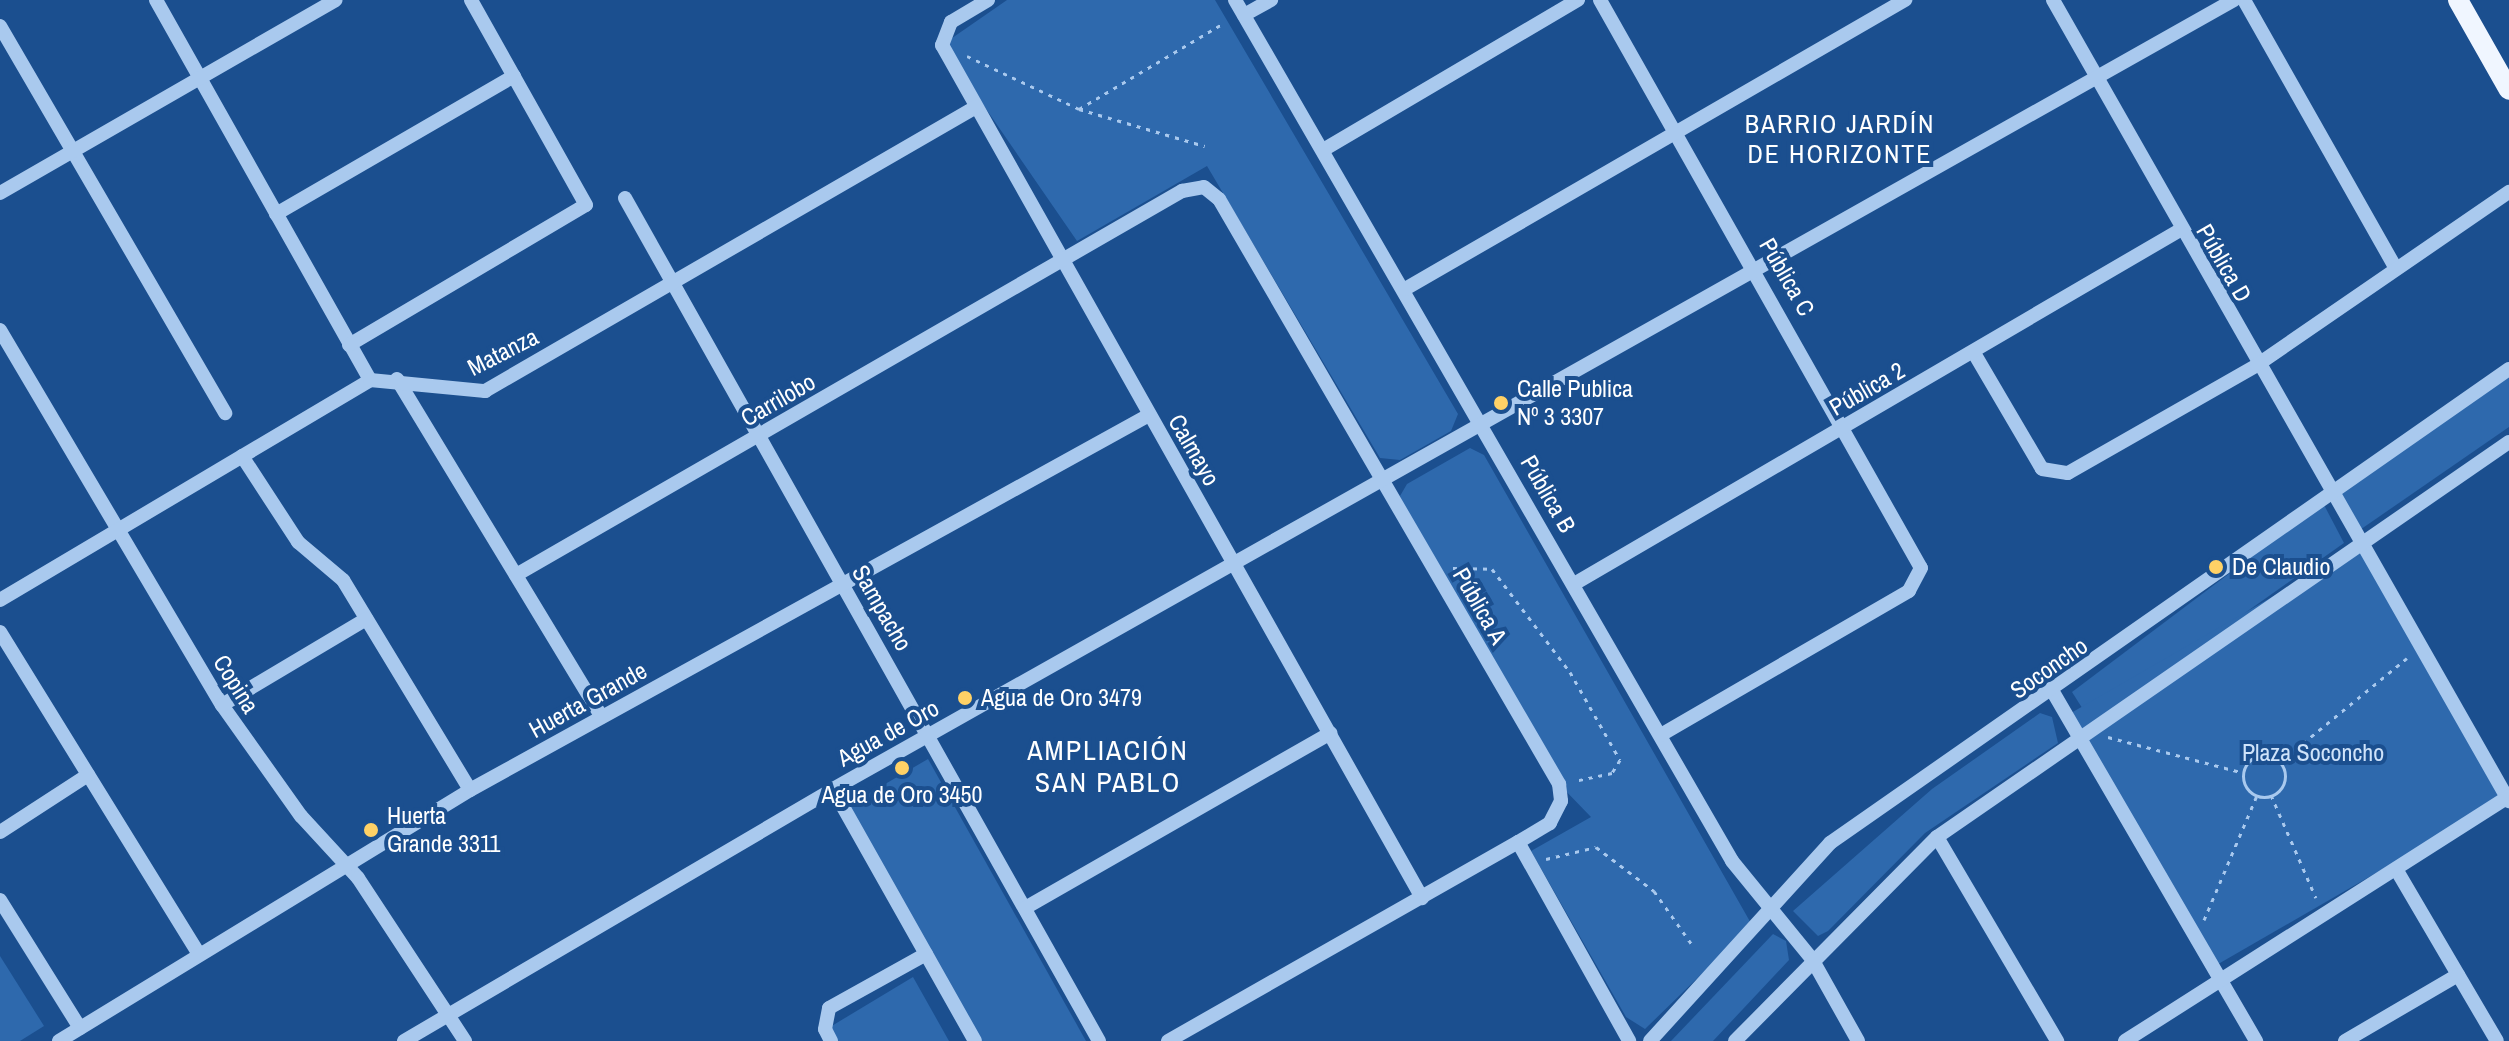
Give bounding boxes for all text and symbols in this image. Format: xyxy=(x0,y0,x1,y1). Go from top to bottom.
district label: BARRIO JARDÍN DE HORIZONTE xyxy=(1745,108,1935,170)
street label: Pública D xyxy=(2190,219,2258,307)
street label: Pública C xyxy=(1753,233,1821,321)
street label: Matanza xyxy=(463,322,543,382)
street label: Pública 2 xyxy=(1824,356,1910,422)
street label: Carrilobo xyxy=(736,367,820,433)
place label: Calle Publica Nº 3 3307 xyxy=(1517,375,1633,431)
marker: Calle Publica Nº 3 3307 xyxy=(1492,394,1510,412)
street label: Calmayo xyxy=(1162,409,1226,491)
street label: Pública B xyxy=(1514,450,1582,538)
place label: De Claudio xyxy=(2232,553,2330,581)
marker: De Claudio xyxy=(2207,558,2225,576)
street label: Sampacho xyxy=(846,560,918,656)
street label: Pública A xyxy=(1446,562,1514,650)
street label: Soconcho xyxy=(2005,631,2093,705)
street label: Copina xyxy=(207,649,265,719)
street label: Huerta Grande xyxy=(524,656,652,744)
place label: Agua de Oro 3479 xyxy=(981,684,1142,712)
marker: Agua de Oro 3479 xyxy=(956,689,974,707)
street label: Agua de Oro xyxy=(832,693,944,773)
district label: AMPLIACIÓN SAN PABLO xyxy=(1027,733,1189,799)
park label: Plaza Soconcho xyxy=(2242,739,2384,767)
marker: Agua de Oro 3450 xyxy=(893,759,911,777)
place label: Agua de Oro 3450 xyxy=(822,781,982,809)
place label: Huerta Grande 3311 xyxy=(387,802,500,858)
marker: Huerta Grande 3311 xyxy=(362,821,380,839)

